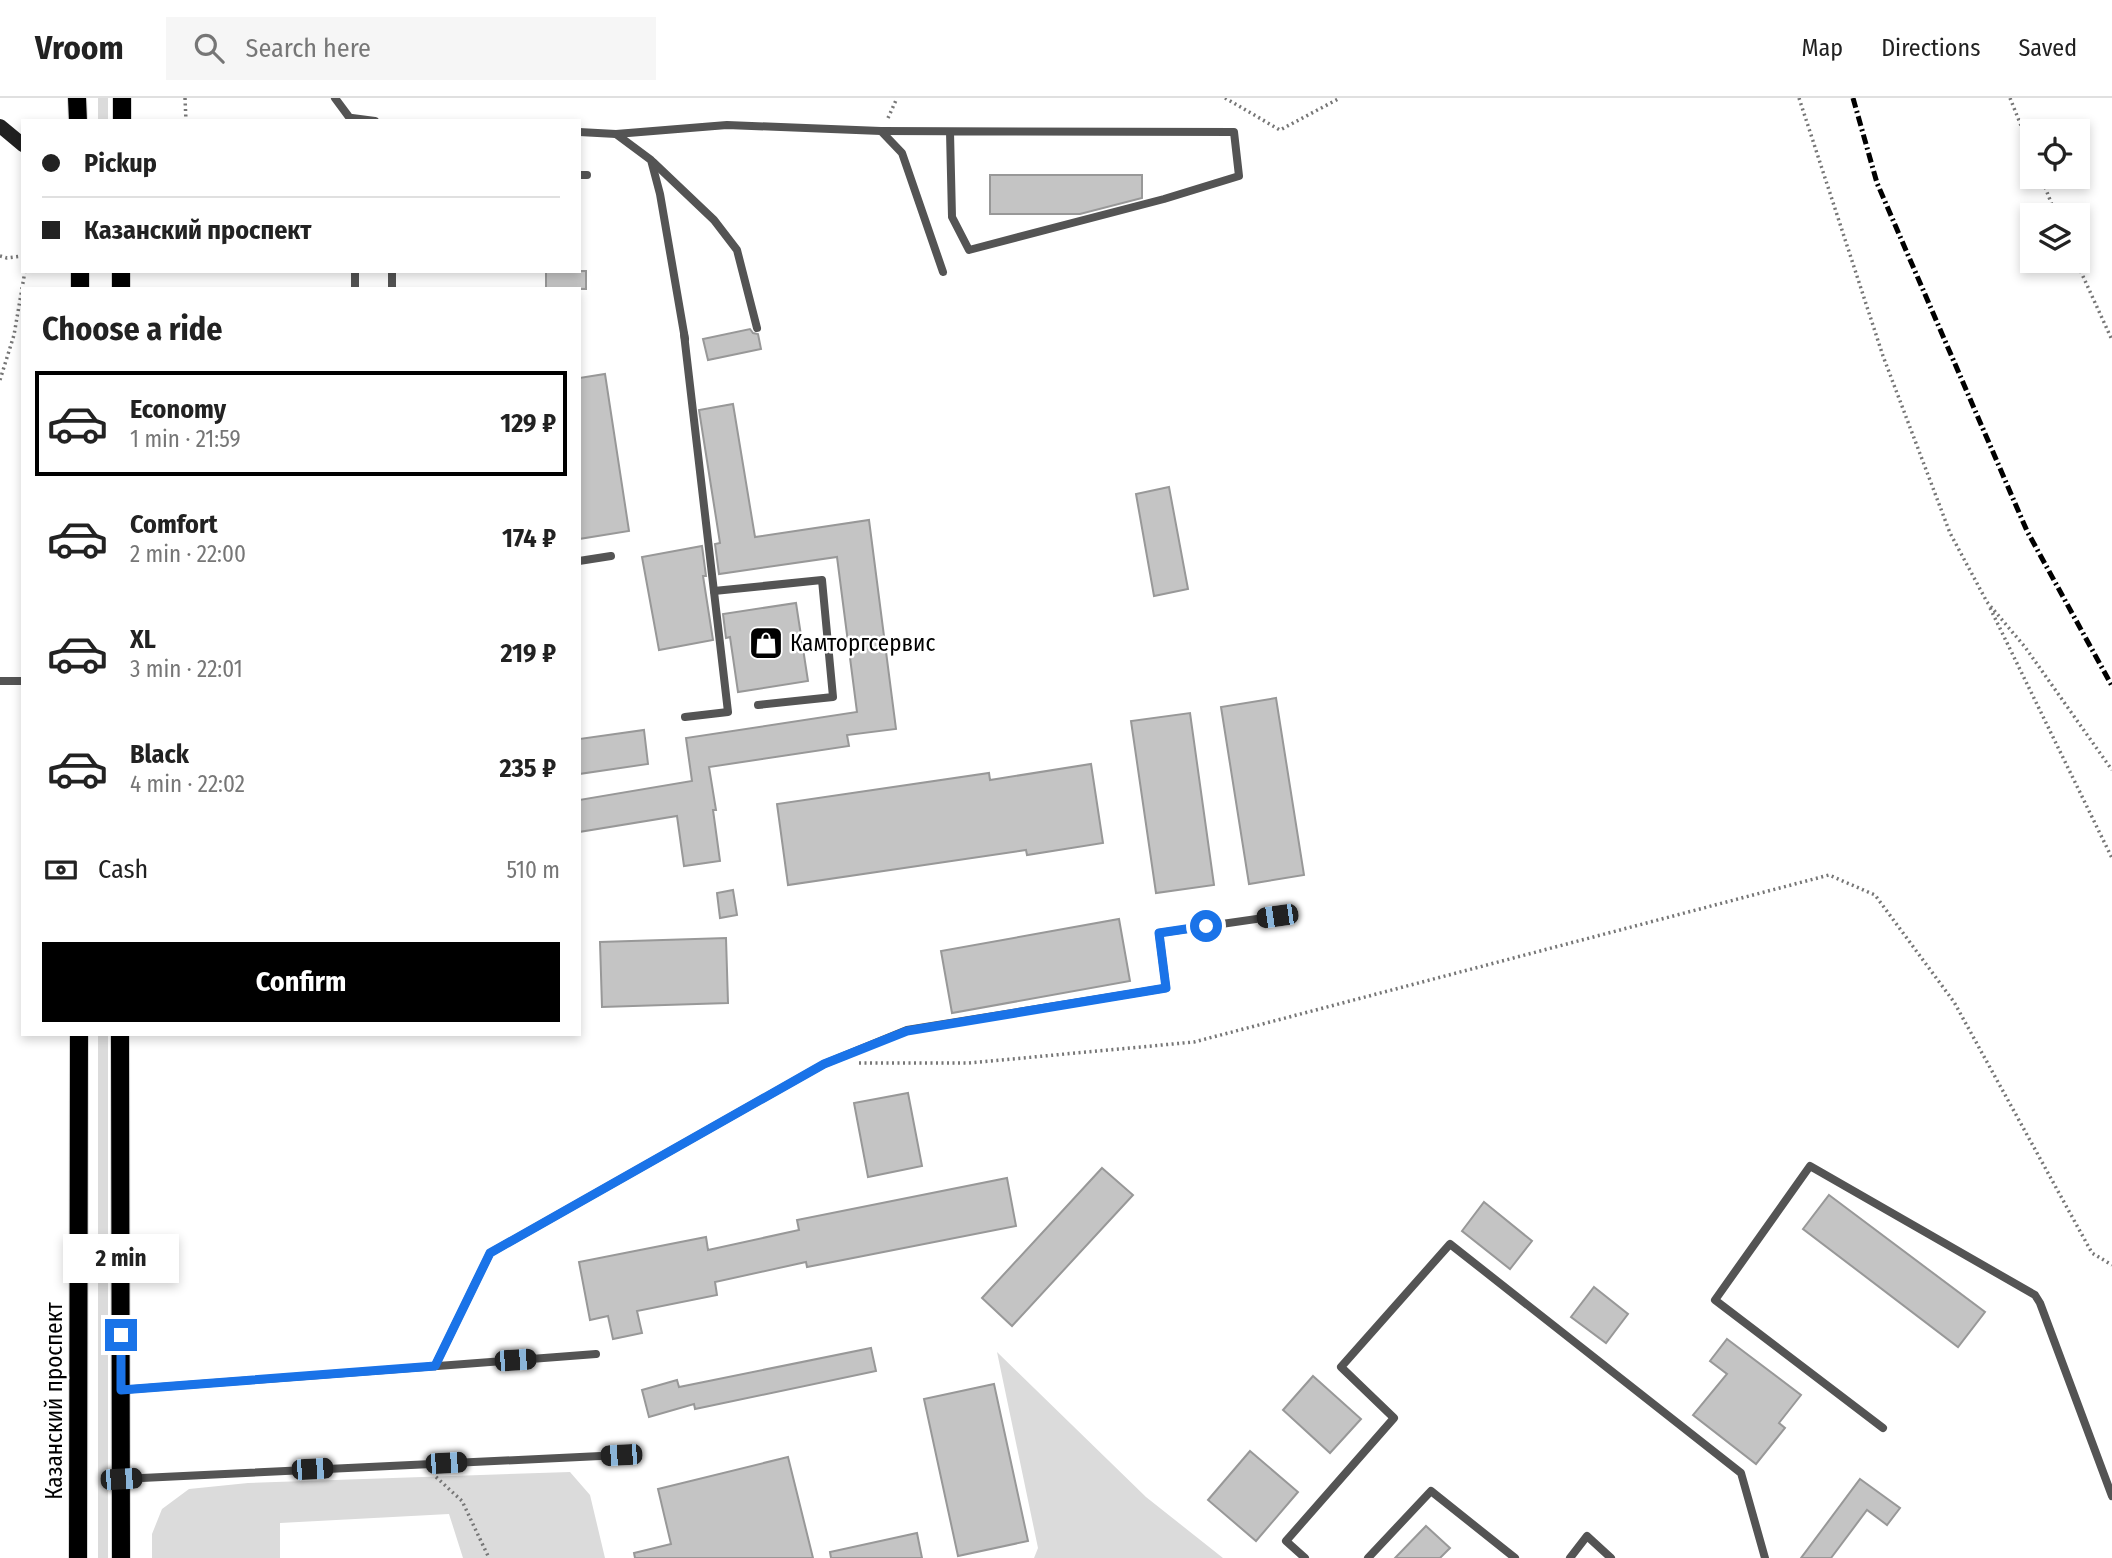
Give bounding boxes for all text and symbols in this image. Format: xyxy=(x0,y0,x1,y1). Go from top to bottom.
search box xyxy=(166,17,656,80)
text: Vroom xyxy=(35,28,124,68)
icon: search xyxy=(190,29,228,67)
text: Search here xyxy=(246,33,371,64)
text: Map xyxy=(1802,34,1843,62)
text: Directions xyxy=(1881,34,1980,62)
text: Saved xyxy=(2018,34,2077,62)
map controls xyxy=(2020,119,2090,273)
button: locate xyxy=(2020,119,2090,189)
text: Pickup xyxy=(84,148,157,179)
button: layers xyxy=(2020,203,2090,273)
text: Казанский проспект xyxy=(84,215,312,246)
text: Choose a ride xyxy=(42,310,223,348)
icon: car xyxy=(46,392,109,455)
text: Economy xyxy=(130,394,226,425)
text: 129 ₽ xyxy=(500,408,556,439)
text: 1 min · 21:59 xyxy=(130,425,241,453)
icon: car xyxy=(46,507,109,570)
text: Comfort xyxy=(130,509,218,540)
text: 174 ₽ xyxy=(502,523,556,554)
text: 2 min · 22:00 xyxy=(130,540,246,568)
icon: car xyxy=(46,622,109,685)
text: XL xyxy=(130,624,156,655)
shop icon: Камторгсервис xyxy=(747,624,785,662)
place label: Камторгсервис xyxy=(790,629,935,657)
text: 219 ₽ xyxy=(500,638,556,669)
text: 3 min · 22:01 xyxy=(130,655,243,683)
icon: car xyxy=(46,737,109,800)
text: Black xyxy=(130,739,189,770)
text: 235 ₽ xyxy=(499,753,556,784)
text: 4 min · 22:02 xyxy=(130,770,245,798)
icon: cash xyxy=(42,851,80,889)
text: Cash xyxy=(98,854,148,885)
text: 510 m xyxy=(507,856,560,884)
car xyxy=(1255,903,1300,929)
route start xyxy=(1190,910,1222,942)
button: Confirm xyxy=(42,942,560,1022)
callout: 2 min xyxy=(63,1234,179,1282)
text: 2 min xyxy=(96,1244,147,1272)
street label: Казанский проспект xyxy=(40,1301,68,1500)
route end xyxy=(105,1319,137,1351)
car xyxy=(494,1348,537,1372)
car xyxy=(600,1443,643,1467)
car xyxy=(425,1451,468,1475)
car xyxy=(291,1457,334,1481)
car xyxy=(100,1467,143,1491)

